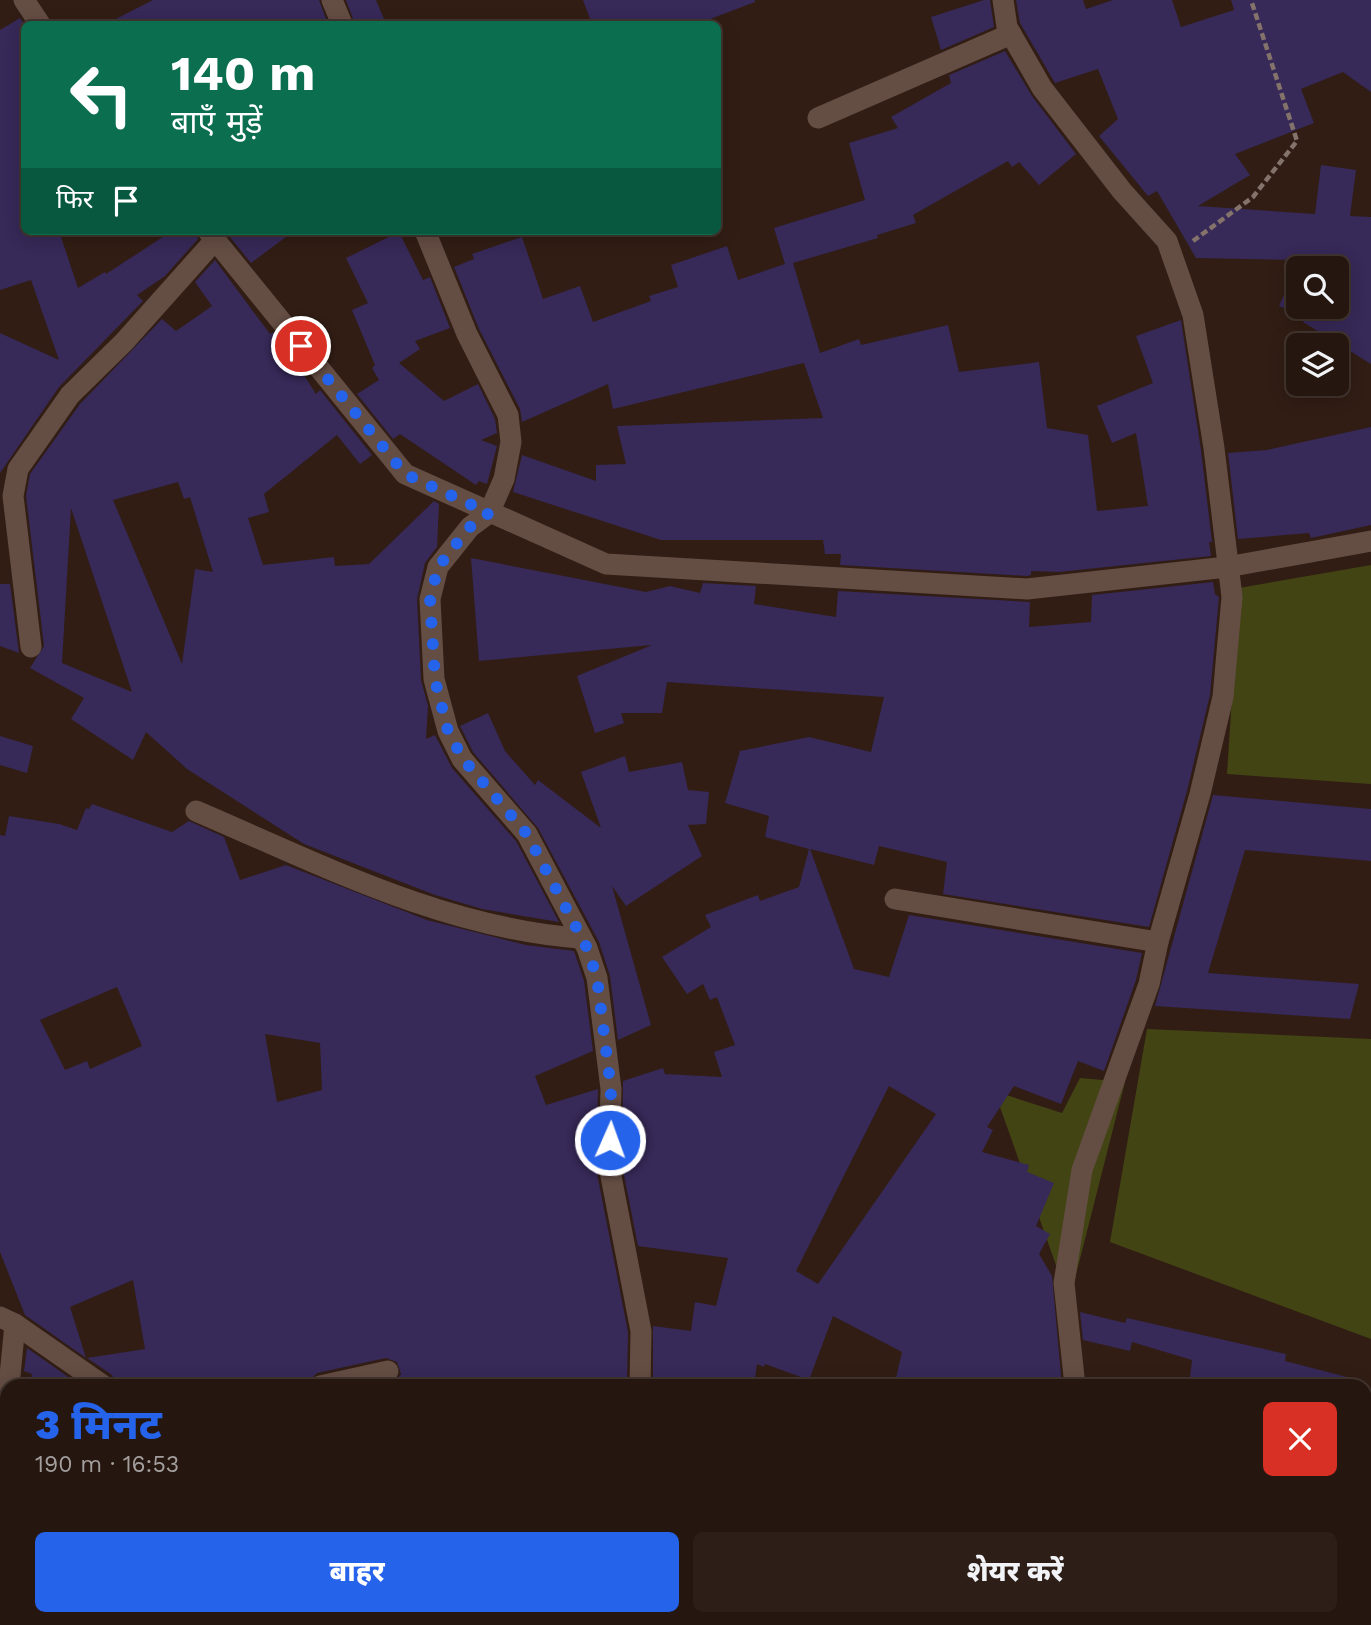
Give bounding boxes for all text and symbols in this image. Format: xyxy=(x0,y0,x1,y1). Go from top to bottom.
text: 140 m xyxy=(171,44,315,102)
icon: left xyxy=(56,49,147,140)
text: बाएँ मुड़ें xyxy=(171,103,262,141)
icon: arrive xyxy=(107,182,145,220)
text: फिर xyxy=(56,184,93,214)
map controls xyxy=(1286,256,1349,396)
button: search xyxy=(1286,256,1349,319)
pin xyxy=(271,316,331,376)
icon: arrive xyxy=(282,327,320,365)
button: layers xyxy=(1286,333,1349,396)
position arrow xyxy=(573,1103,647,1177)
text: 3 मिनट xyxy=(35,1400,162,1449)
button: close xyxy=(1263,1402,1337,1476)
text: 190 m · 16:53 xyxy=(35,1451,179,1478)
button: बाहर xyxy=(35,1532,679,1612)
button: शेयर करें xyxy=(693,1532,1337,1612)

